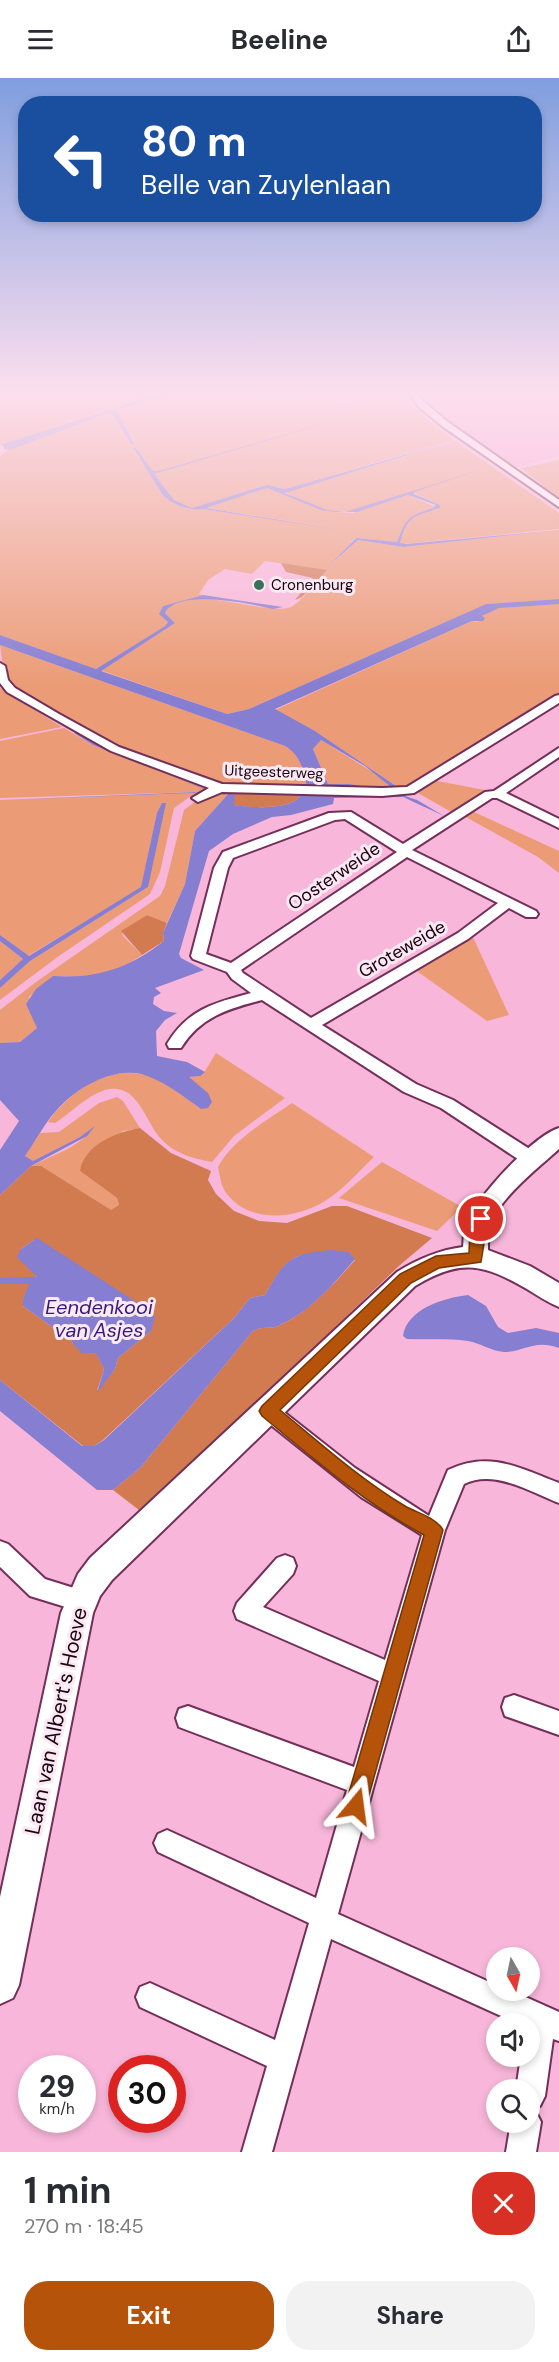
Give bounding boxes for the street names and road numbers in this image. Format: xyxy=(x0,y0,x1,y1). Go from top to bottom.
street label: Uitgeesterweg xyxy=(224,760,324,784)
street label: Oosterweide xyxy=(283,836,385,916)
street label: Groteweide xyxy=(354,915,450,983)
street label: Laan van Albert's Hoeve xyxy=(18,1605,94,1837)

